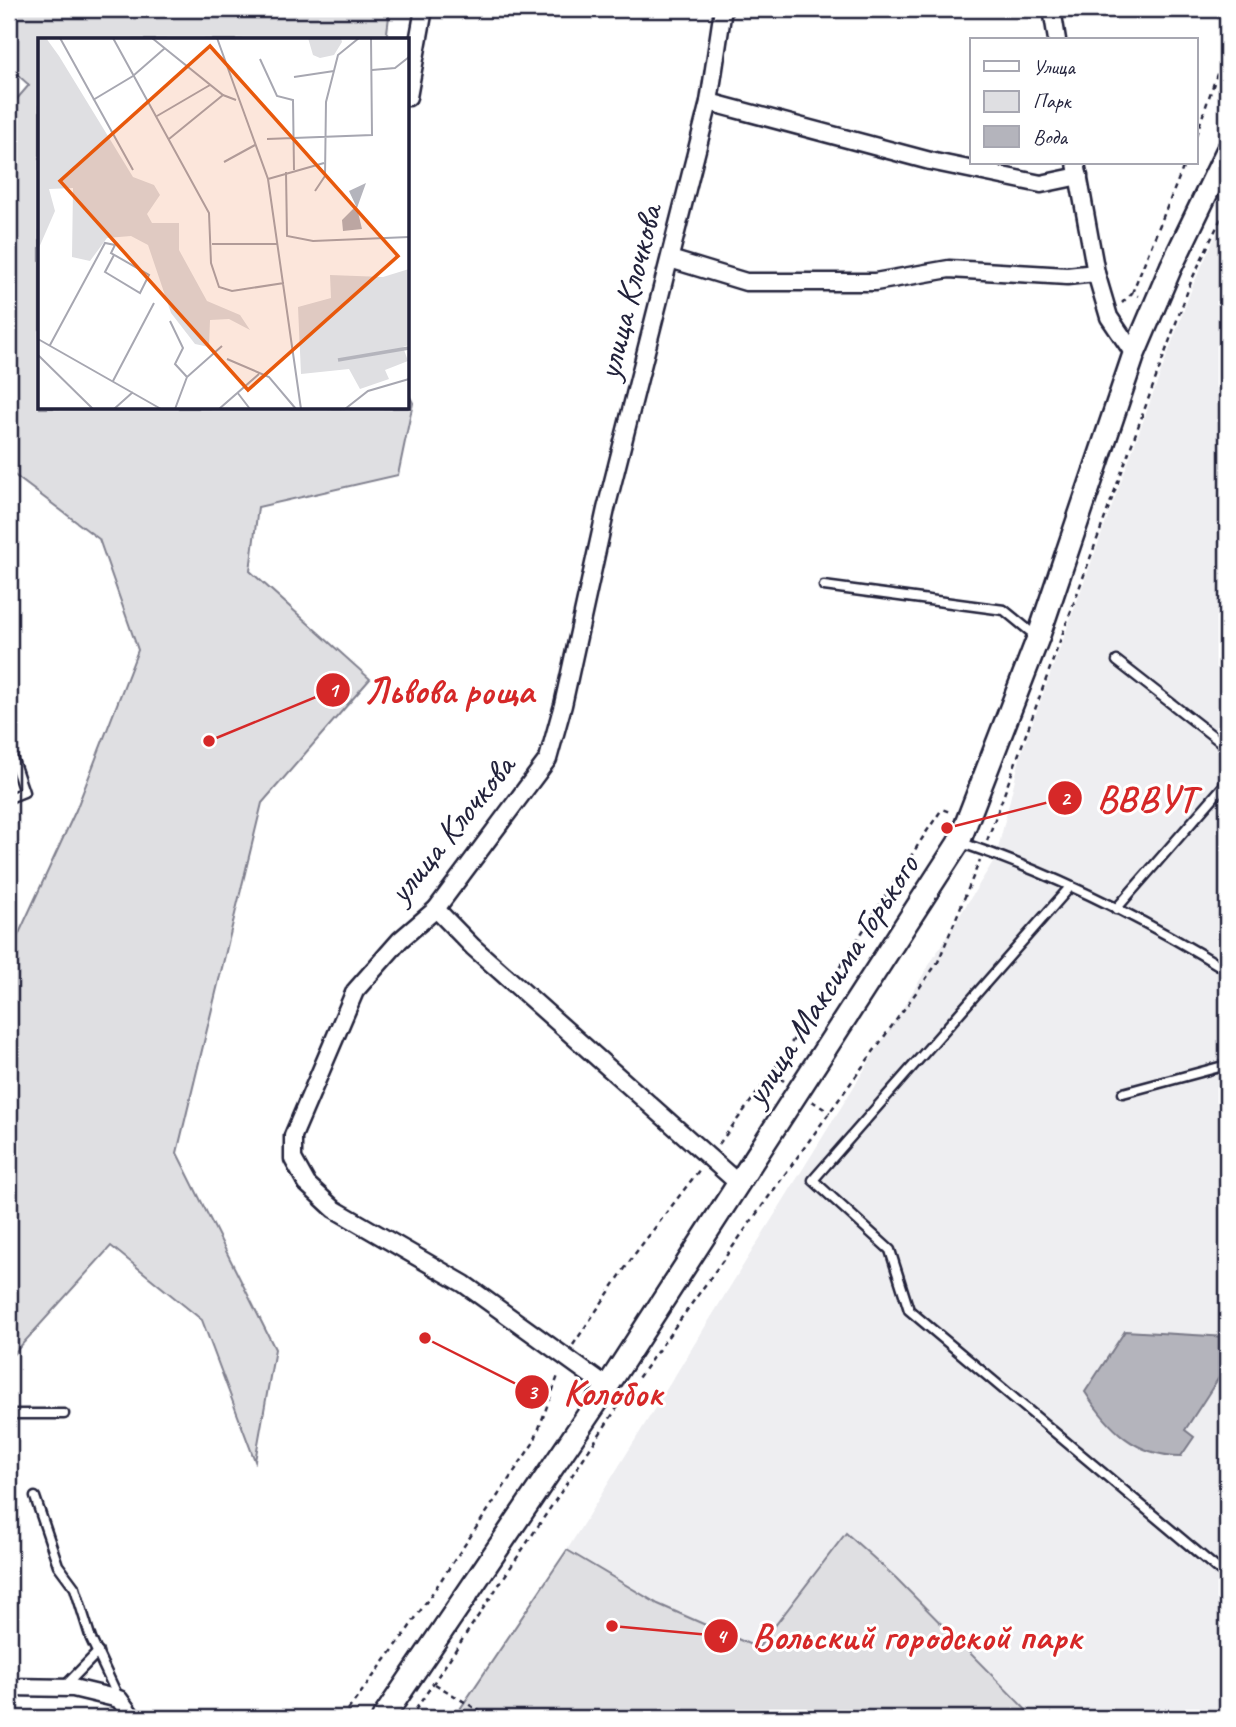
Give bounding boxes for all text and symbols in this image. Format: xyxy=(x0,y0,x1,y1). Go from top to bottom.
inset map xyxy=(38,38,410,410)
legend xyxy=(970,38,1198,164)
text: Улица xyxy=(1033,54,1076,80)
text: Парк xyxy=(1033,88,1073,114)
text: Вода xyxy=(1033,124,1069,150)
street label: улица Клочкова xyxy=(585,197,673,386)
callout: Львова роща xyxy=(316,661,547,719)
text: Львова роща xyxy=(364,667,537,714)
text: 1 xyxy=(328,677,340,703)
street label: улица Клочкова xyxy=(376,743,526,914)
callout: ВВВУТ xyxy=(1048,769,1209,827)
text: ВВВУТ xyxy=(1097,775,1203,822)
text: 2 xyxy=(1060,785,1072,811)
street label: улица Максима Горького xyxy=(732,845,930,1116)
callout: Колобок xyxy=(514,1363,677,1421)
text: Колобок xyxy=(563,1369,665,1416)
text: 3 xyxy=(527,1379,539,1405)
callout: Вольский городской парк xyxy=(703,1607,1096,1665)
text: Вольский городской парк xyxy=(752,1613,1084,1660)
text: 4 xyxy=(716,1623,728,1649)

